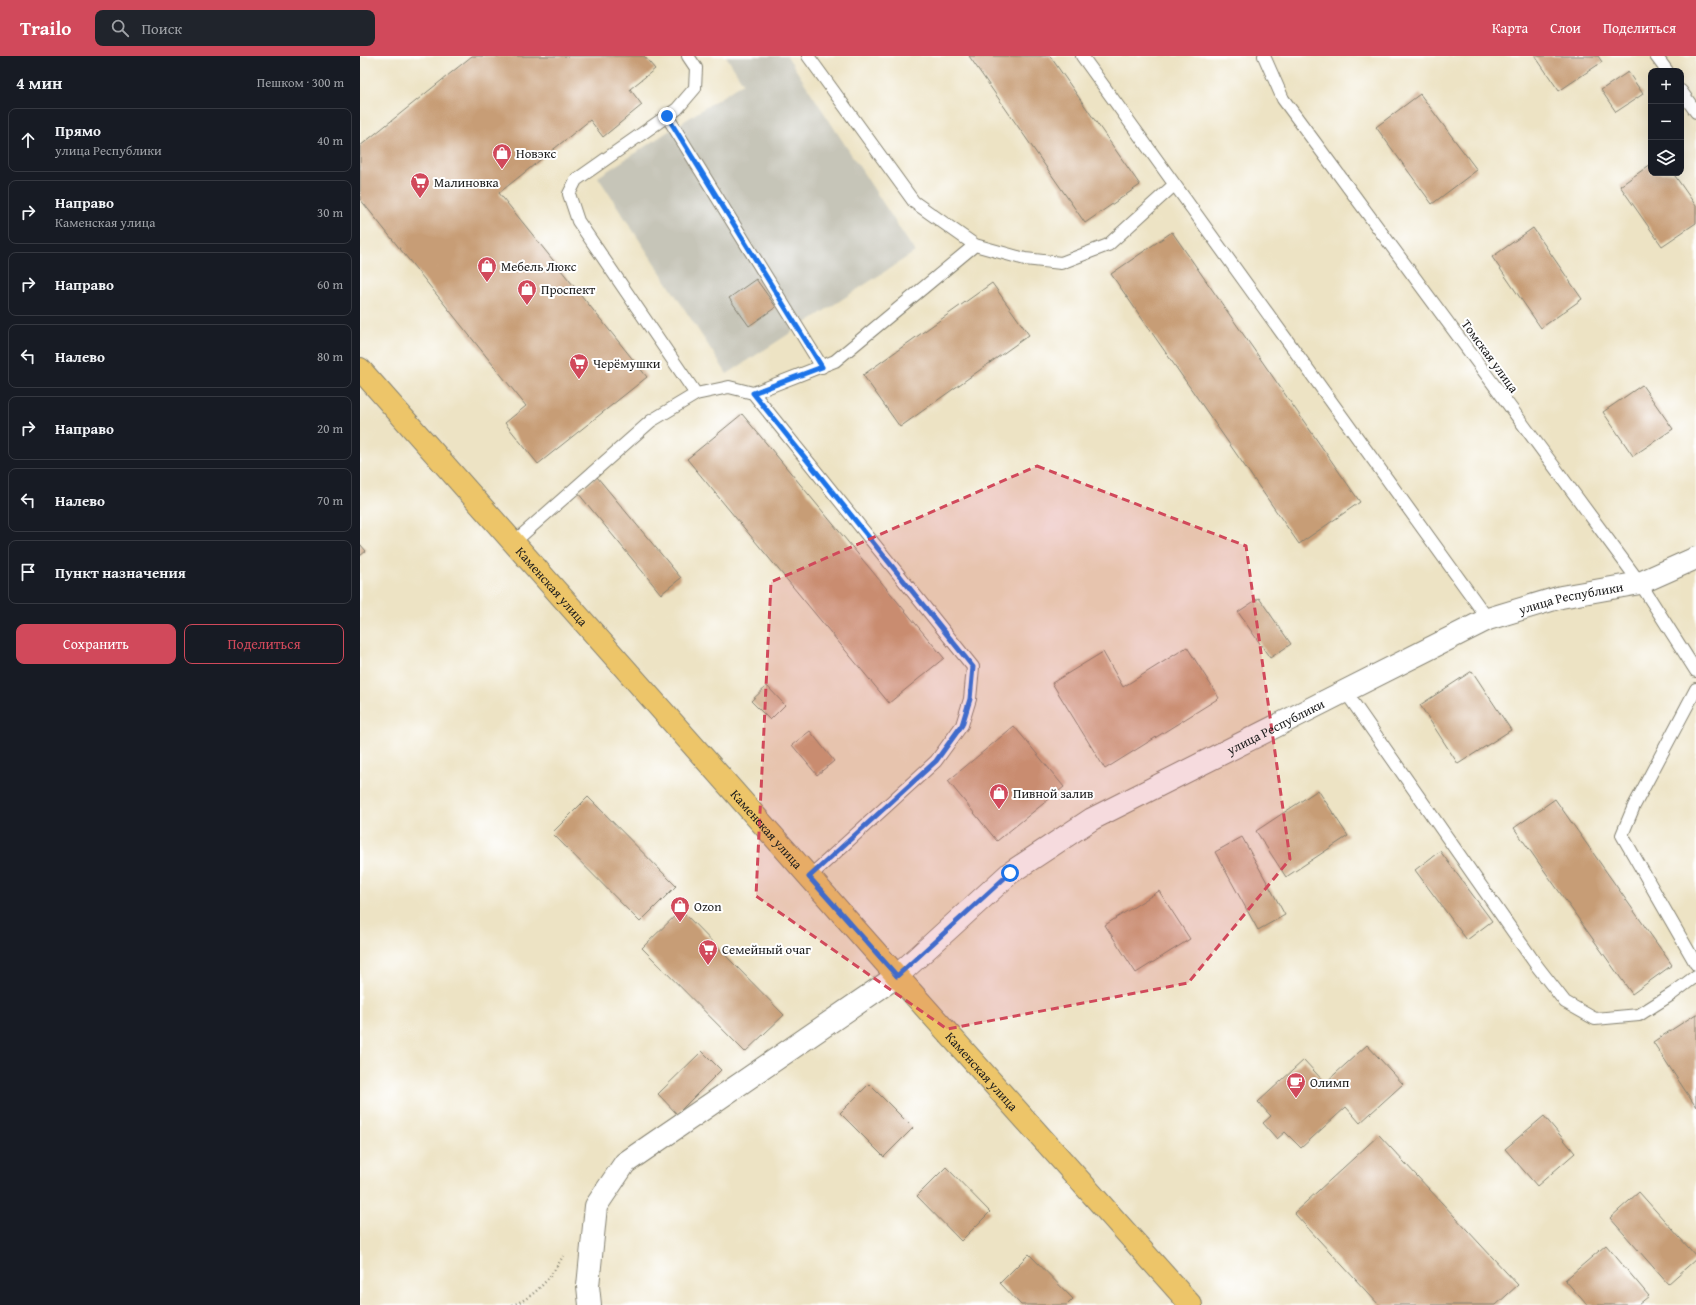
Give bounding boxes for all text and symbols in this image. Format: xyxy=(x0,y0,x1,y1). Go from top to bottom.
search box xyxy=(95,10,375,46)
text: Trailo xyxy=(20,14,71,42)
icon: search xyxy=(109,17,131,39)
text: Поиск xyxy=(141,18,182,39)
text: Карта xyxy=(1492,18,1528,38)
text: Слои xyxy=(1550,18,1581,38)
text: Поделиться xyxy=(1603,18,1676,38)
map controls xyxy=(1648,68,1684,176)
button: + xyxy=(1648,68,1684,104)
text: 4 мин xyxy=(16,70,62,95)
text: Пешком · 300 m xyxy=(257,73,344,92)
button: − xyxy=(1648,104,1684,140)
route end xyxy=(658,107,676,125)
text: Прямо xyxy=(55,120,101,141)
icon: ahead xyxy=(17,129,39,151)
text: 40 m xyxy=(317,131,343,150)
button: layers xyxy=(1648,140,1684,176)
text: улица Республики xyxy=(55,141,162,160)
shop icon: Новэкс xyxy=(491,142,513,170)
place label: Новэкс xyxy=(516,144,557,163)
supermarket icon: Малиновка xyxy=(409,171,431,199)
place label: Малиновка xyxy=(434,173,500,192)
text: Направо xyxy=(55,192,114,213)
icon: right xyxy=(17,201,39,223)
text: 30 m xyxy=(317,203,343,222)
text: Каменская улица xyxy=(55,213,155,232)
shop icon: Мебель Люкс xyxy=(476,255,498,283)
place label: Мебель Люкс xyxy=(501,257,577,276)
icon: right xyxy=(17,273,39,295)
text: Направо xyxy=(55,274,114,295)
text: 60 m xyxy=(317,275,343,294)
shop icon: Проспект xyxy=(516,278,538,306)
place label: Проспект xyxy=(541,280,596,299)
street label: Томская улица xyxy=(1457,315,1524,397)
icon: left xyxy=(17,345,39,367)
text: Налево xyxy=(55,346,105,367)
text: 80 m xyxy=(317,347,343,366)
supermarket icon: Черёмушки xyxy=(568,352,590,380)
place label: Черёмушки xyxy=(593,354,661,373)
icon: right xyxy=(17,417,39,439)
text: Направо xyxy=(55,418,114,439)
text: 20 m xyxy=(317,419,343,438)
icon: left xyxy=(17,489,39,511)
text: Налево xyxy=(55,490,105,511)
text: 70 m xyxy=(317,491,343,510)
street label: Каменская улица xyxy=(512,542,593,631)
icon: arrive xyxy=(17,561,39,583)
text: Пункт назначения xyxy=(55,562,186,583)
street label: улица Республики xyxy=(1515,577,1625,619)
button: Сохранить xyxy=(16,624,176,664)
button: Поделиться xyxy=(184,624,344,664)
street label: улица Республики xyxy=(1222,694,1328,759)
shop icon: Пивной залив xyxy=(988,782,1010,810)
place label: Пивной залив xyxy=(1013,784,1093,803)
street label: Каменская улица xyxy=(726,785,808,873)
route start xyxy=(1001,864,1019,882)
shop icon: Ozon xyxy=(669,895,691,923)
place label: Ozon xyxy=(694,897,722,916)
supermarket icon: Семейный очаг xyxy=(697,938,719,966)
place label: Семейный очаг xyxy=(722,940,811,959)
street label: Каменская улица xyxy=(941,1027,1023,1116)
cafe icon: Олимп xyxy=(1285,1071,1307,1099)
place label: Олимп xyxy=(1310,1073,1349,1092)

